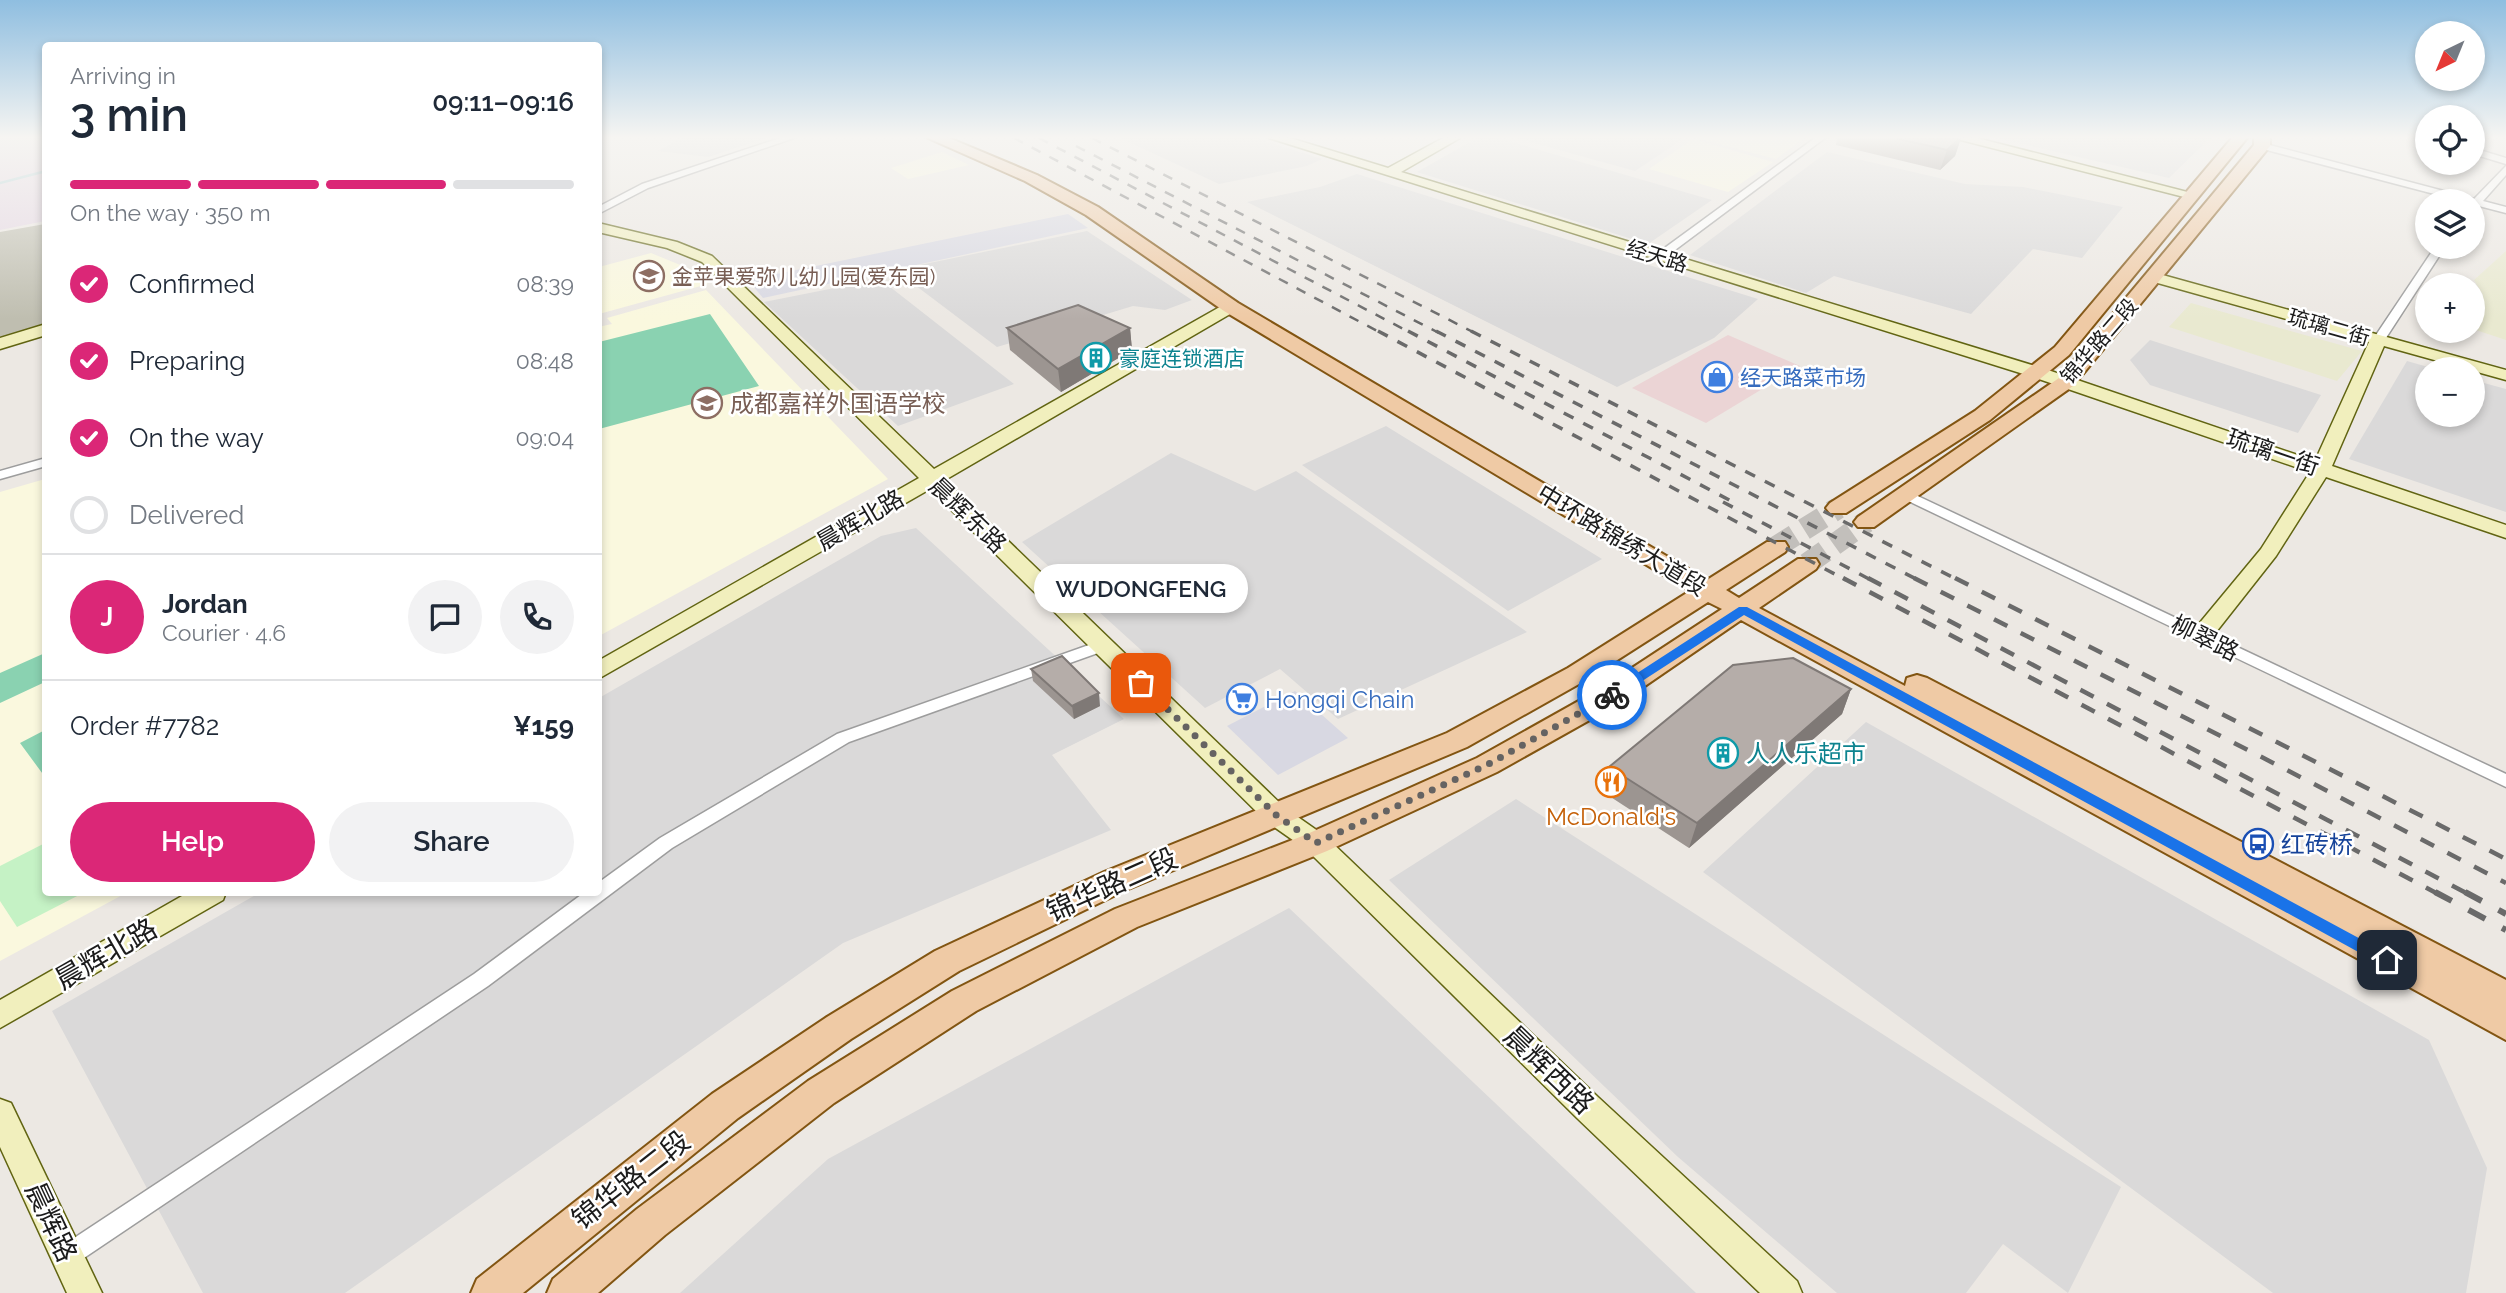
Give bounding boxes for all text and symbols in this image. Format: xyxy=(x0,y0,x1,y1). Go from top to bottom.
north arrow xyxy=(2415,21,2485,91)
map controls xyxy=(2415,21,2485,427)
text: Arriving in xyxy=(70,62,176,89)
text: 09:11–09:16 xyxy=(432,87,574,117)
text: 3 min xyxy=(70,88,188,142)
button: locate xyxy=(2415,105,2485,175)
button: layers xyxy=(2415,189,2485,259)
text: On the way · 350 m xyxy=(70,199,271,226)
street label: 经天路 xyxy=(1623,235,1691,277)
school or university icon: 金苹果爱弥儿幼儿园(爱东园) xyxy=(632,259,666,293)
place label: 金苹果爱弥儿幼儿园(爱东园) xyxy=(672,264,935,289)
icon: check xyxy=(70,265,108,303)
text: Confirmed xyxy=(129,269,255,299)
text: 08:39 xyxy=(516,270,574,297)
button: + xyxy=(2415,273,2485,343)
street label: 锦华路二段 xyxy=(2055,293,2143,389)
street label: 琉璃二街 xyxy=(2285,303,2373,351)
building icon: 豪庭连锁酒店 xyxy=(1079,341,1113,375)
icon: check xyxy=(70,342,108,380)
text: Preparing xyxy=(129,346,245,376)
place label: 豪庭连锁酒店 xyxy=(1119,346,1245,371)
text: 08:48 xyxy=(516,347,574,374)
button: − xyxy=(2415,357,2485,427)
shop icon: 经天路菜市场 xyxy=(1700,360,1734,394)
place label: 经天路菜市场 xyxy=(1740,365,1866,390)
school or university icon: 成都嘉祥外国语学校 xyxy=(690,386,724,420)
place label: 成都嘉祥外国语学校 xyxy=(730,389,946,418)
icon: check xyxy=(70,419,108,457)
text: On the way xyxy=(129,423,264,453)
street label: 琉璃一街 xyxy=(2223,423,2323,481)
text: 09:04 xyxy=(515,424,574,451)
street label: 晨辉东路 xyxy=(923,471,1013,559)
street label: 中环路锦绣大道段 xyxy=(1532,478,1712,602)
street label: 晨辉北路 xyxy=(811,483,909,557)
text: Delivered xyxy=(129,500,244,530)
callout: WUDONGFENG xyxy=(1034,564,1248,613)
text: WUDONGFENG xyxy=(1056,575,1226,602)
button: chat xyxy=(408,580,482,654)
button: phone xyxy=(500,580,574,654)
text: Jordan xyxy=(162,589,248,619)
text: J xyxy=(101,602,113,632)
street label: 柳翠路 xyxy=(2166,609,2244,667)
text: Courier · 4.6 xyxy=(162,619,286,646)
pin xyxy=(1111,653,1171,713)
courier xyxy=(1577,660,1647,730)
icon: bag xyxy=(1122,664,1160,702)
icon: bike xyxy=(1593,676,1631,714)
supermarket icon: Hongqi Chain xyxy=(1225,682,1259,716)
place label: Hongqi Chain xyxy=(1265,685,1415,714)
text: Order #7782 xyxy=(70,711,219,741)
text: ¥159 xyxy=(513,711,574,741)
building icon: 人人乐超市 xyxy=(1706,736,1740,770)
place label: 人人乐超市 xyxy=(1746,739,1866,768)
restaurant icon: McDonald's xyxy=(1594,765,1628,799)
button: Help xyxy=(70,802,315,882)
button: Share xyxy=(329,802,574,882)
place label: McDonald's xyxy=(1546,802,1676,831)
bus stop icon: 红砖桥 xyxy=(2241,827,2275,861)
place label: 红砖桥 xyxy=(2281,830,2353,859)
street label: 锦华路二段 xyxy=(1041,841,1183,929)
street label: 晨辉北路 xyxy=(49,912,163,996)
pin xyxy=(2357,930,2417,990)
icon: home xyxy=(2368,941,2406,979)
street label: 晨辉西路 xyxy=(1497,1019,1601,1121)
street label: 锦华路二段 xyxy=(566,1124,696,1236)
street label: 晨辉路 xyxy=(18,1177,84,1267)

